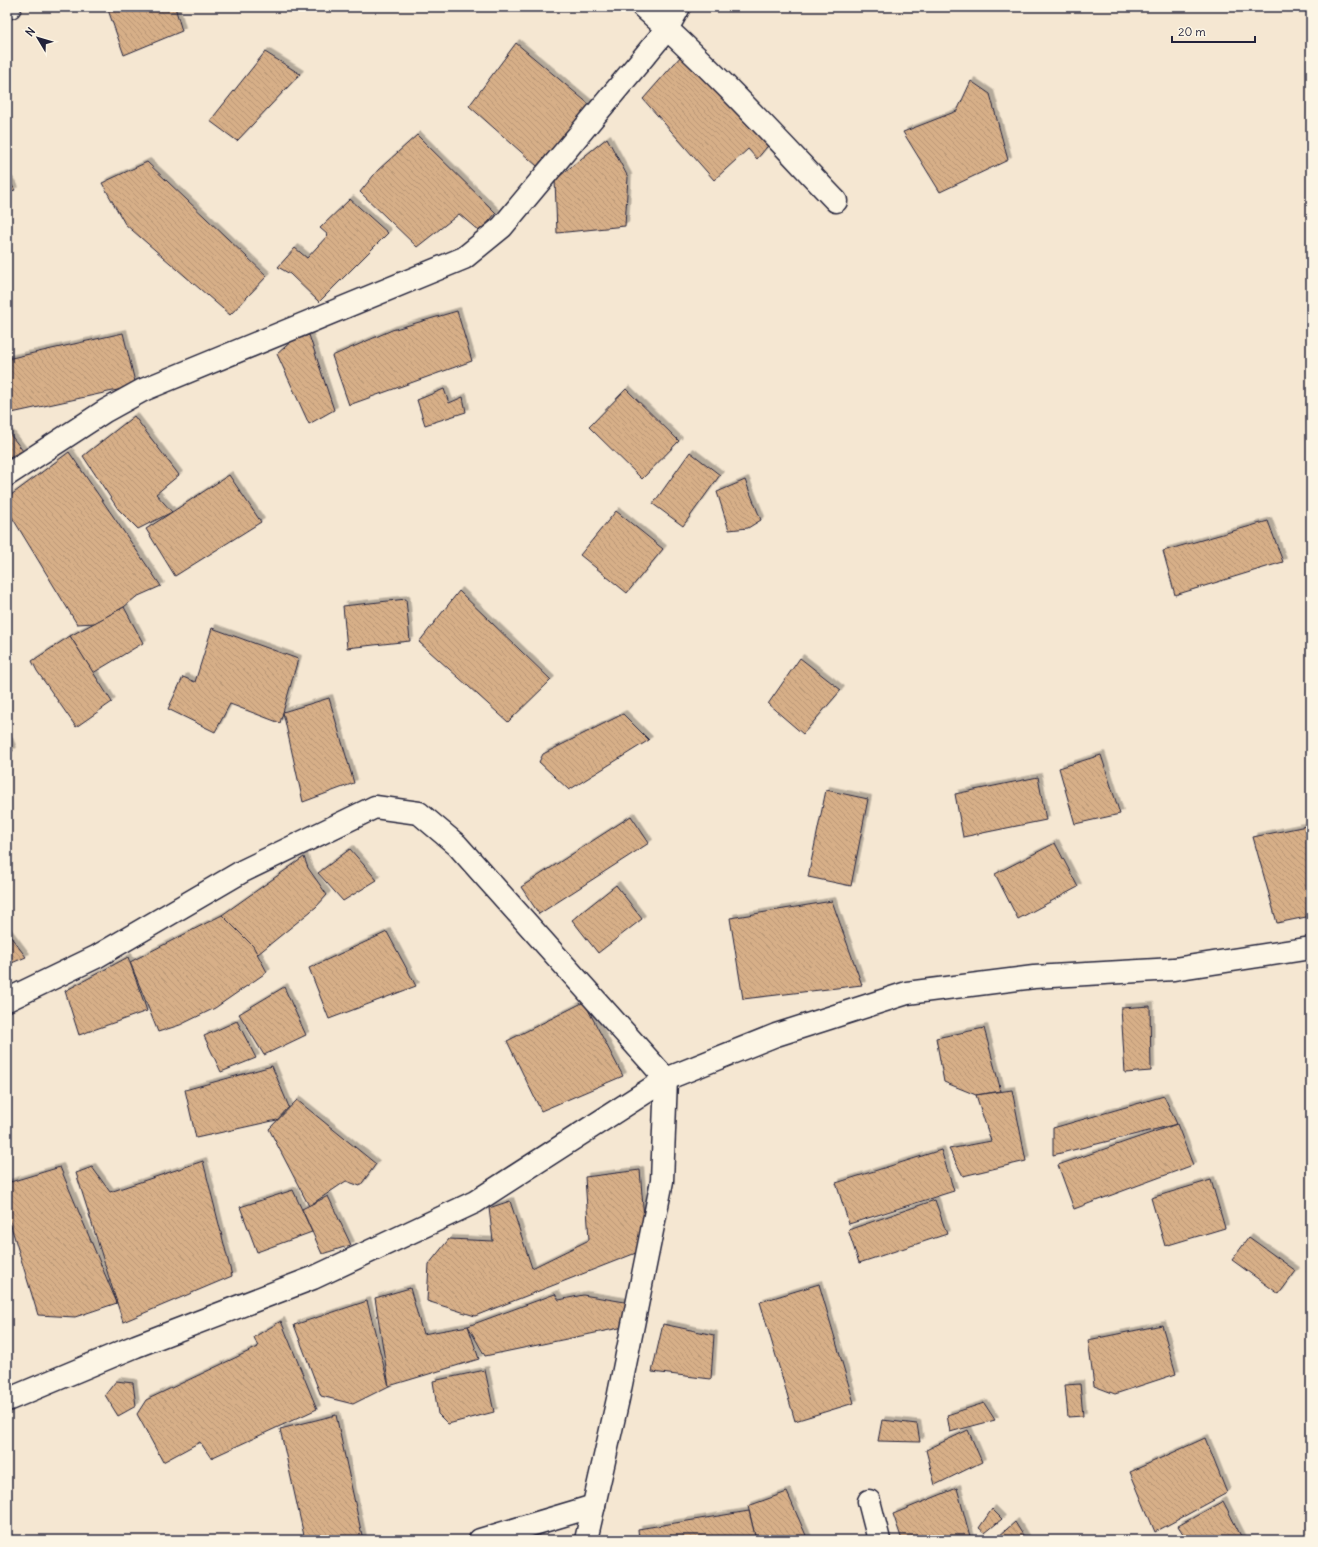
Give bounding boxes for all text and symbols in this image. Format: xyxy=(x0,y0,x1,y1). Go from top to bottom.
north arrow xyxy=(18,18,58,58)
scale bar xyxy=(1172,18,1255,44)
text: 20 m xyxy=(1178,24,1206,39)
text: N xyxy=(22,25,38,39)

